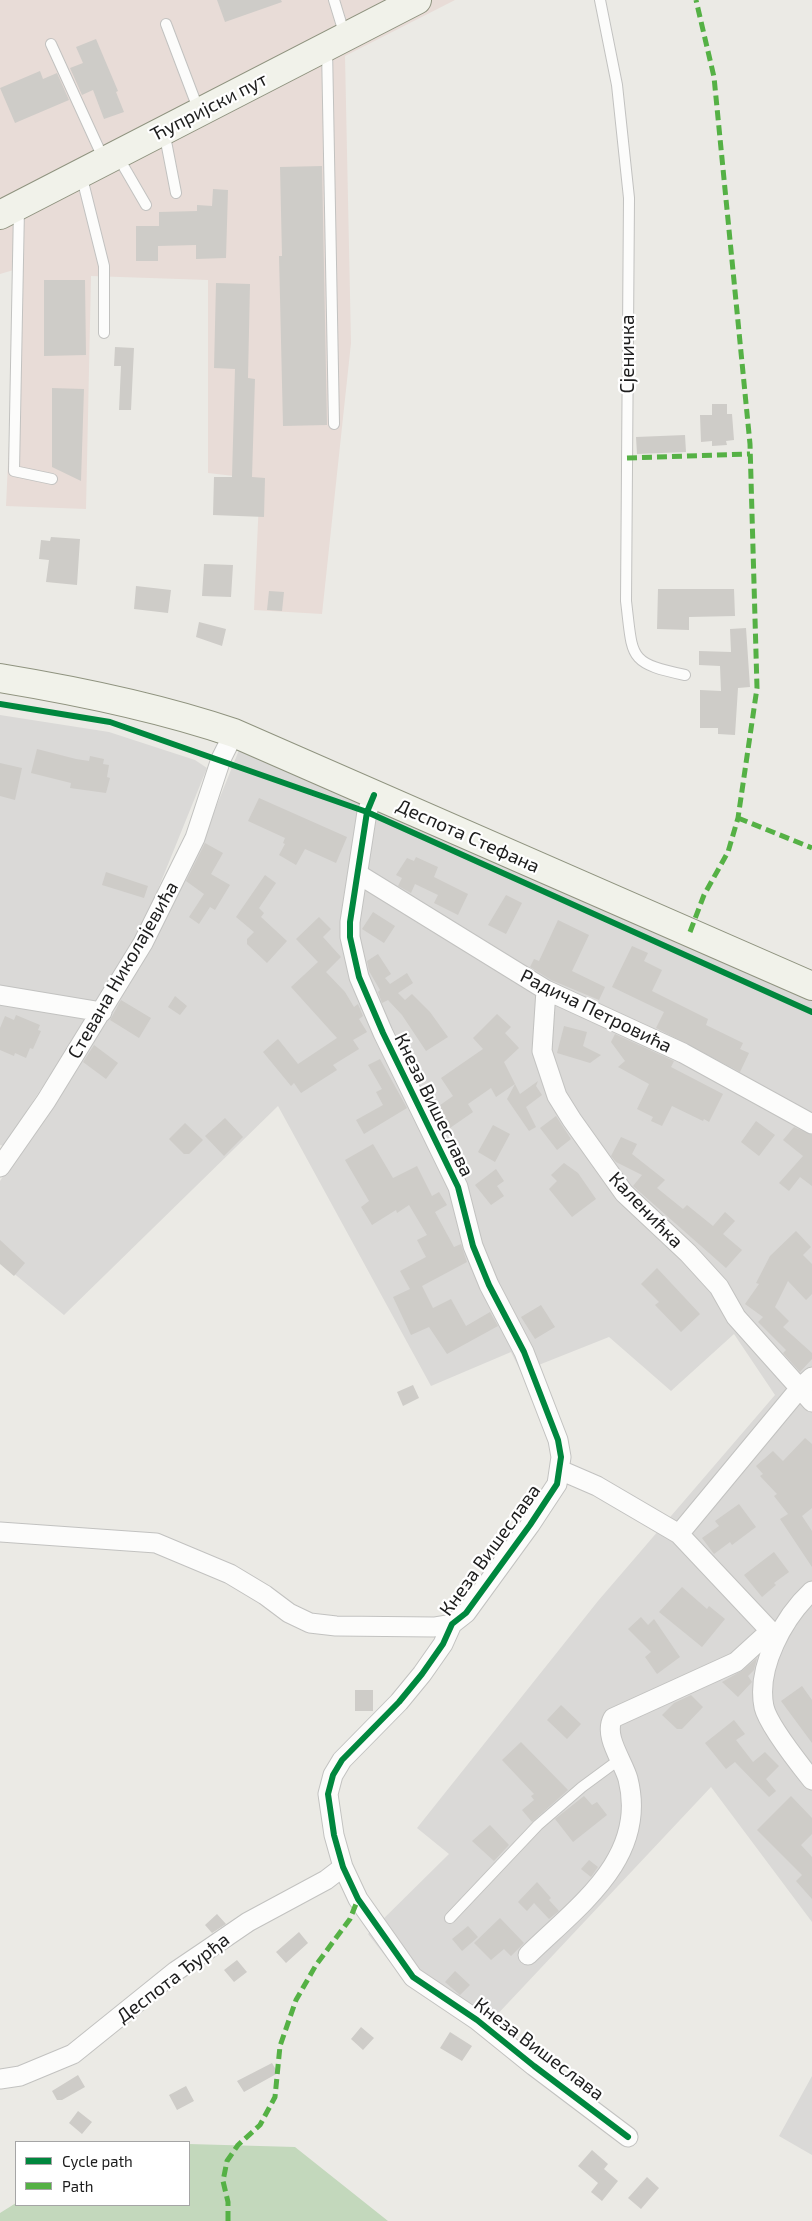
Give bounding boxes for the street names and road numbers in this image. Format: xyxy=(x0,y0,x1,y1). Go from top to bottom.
street label: Ћупријски пут xyxy=(147,68,271,146)
street label: Сјеничка xyxy=(617,315,639,393)
street label: Деспота Стефана xyxy=(393,794,543,878)
street label: Стевана Николајевића xyxy=(63,877,183,1063)
street label: Радича Петровића xyxy=(516,964,676,1058)
street label: Кнеза Вишеслава xyxy=(389,1029,479,1181)
street label: Каленићка xyxy=(604,1167,688,1253)
street label: Кнеза Вишеслава xyxy=(435,1480,545,1620)
street label: Деспота Ђурђа xyxy=(112,1928,234,2028)
street label: Кнеза Вишеслава xyxy=(469,1993,609,2105)

